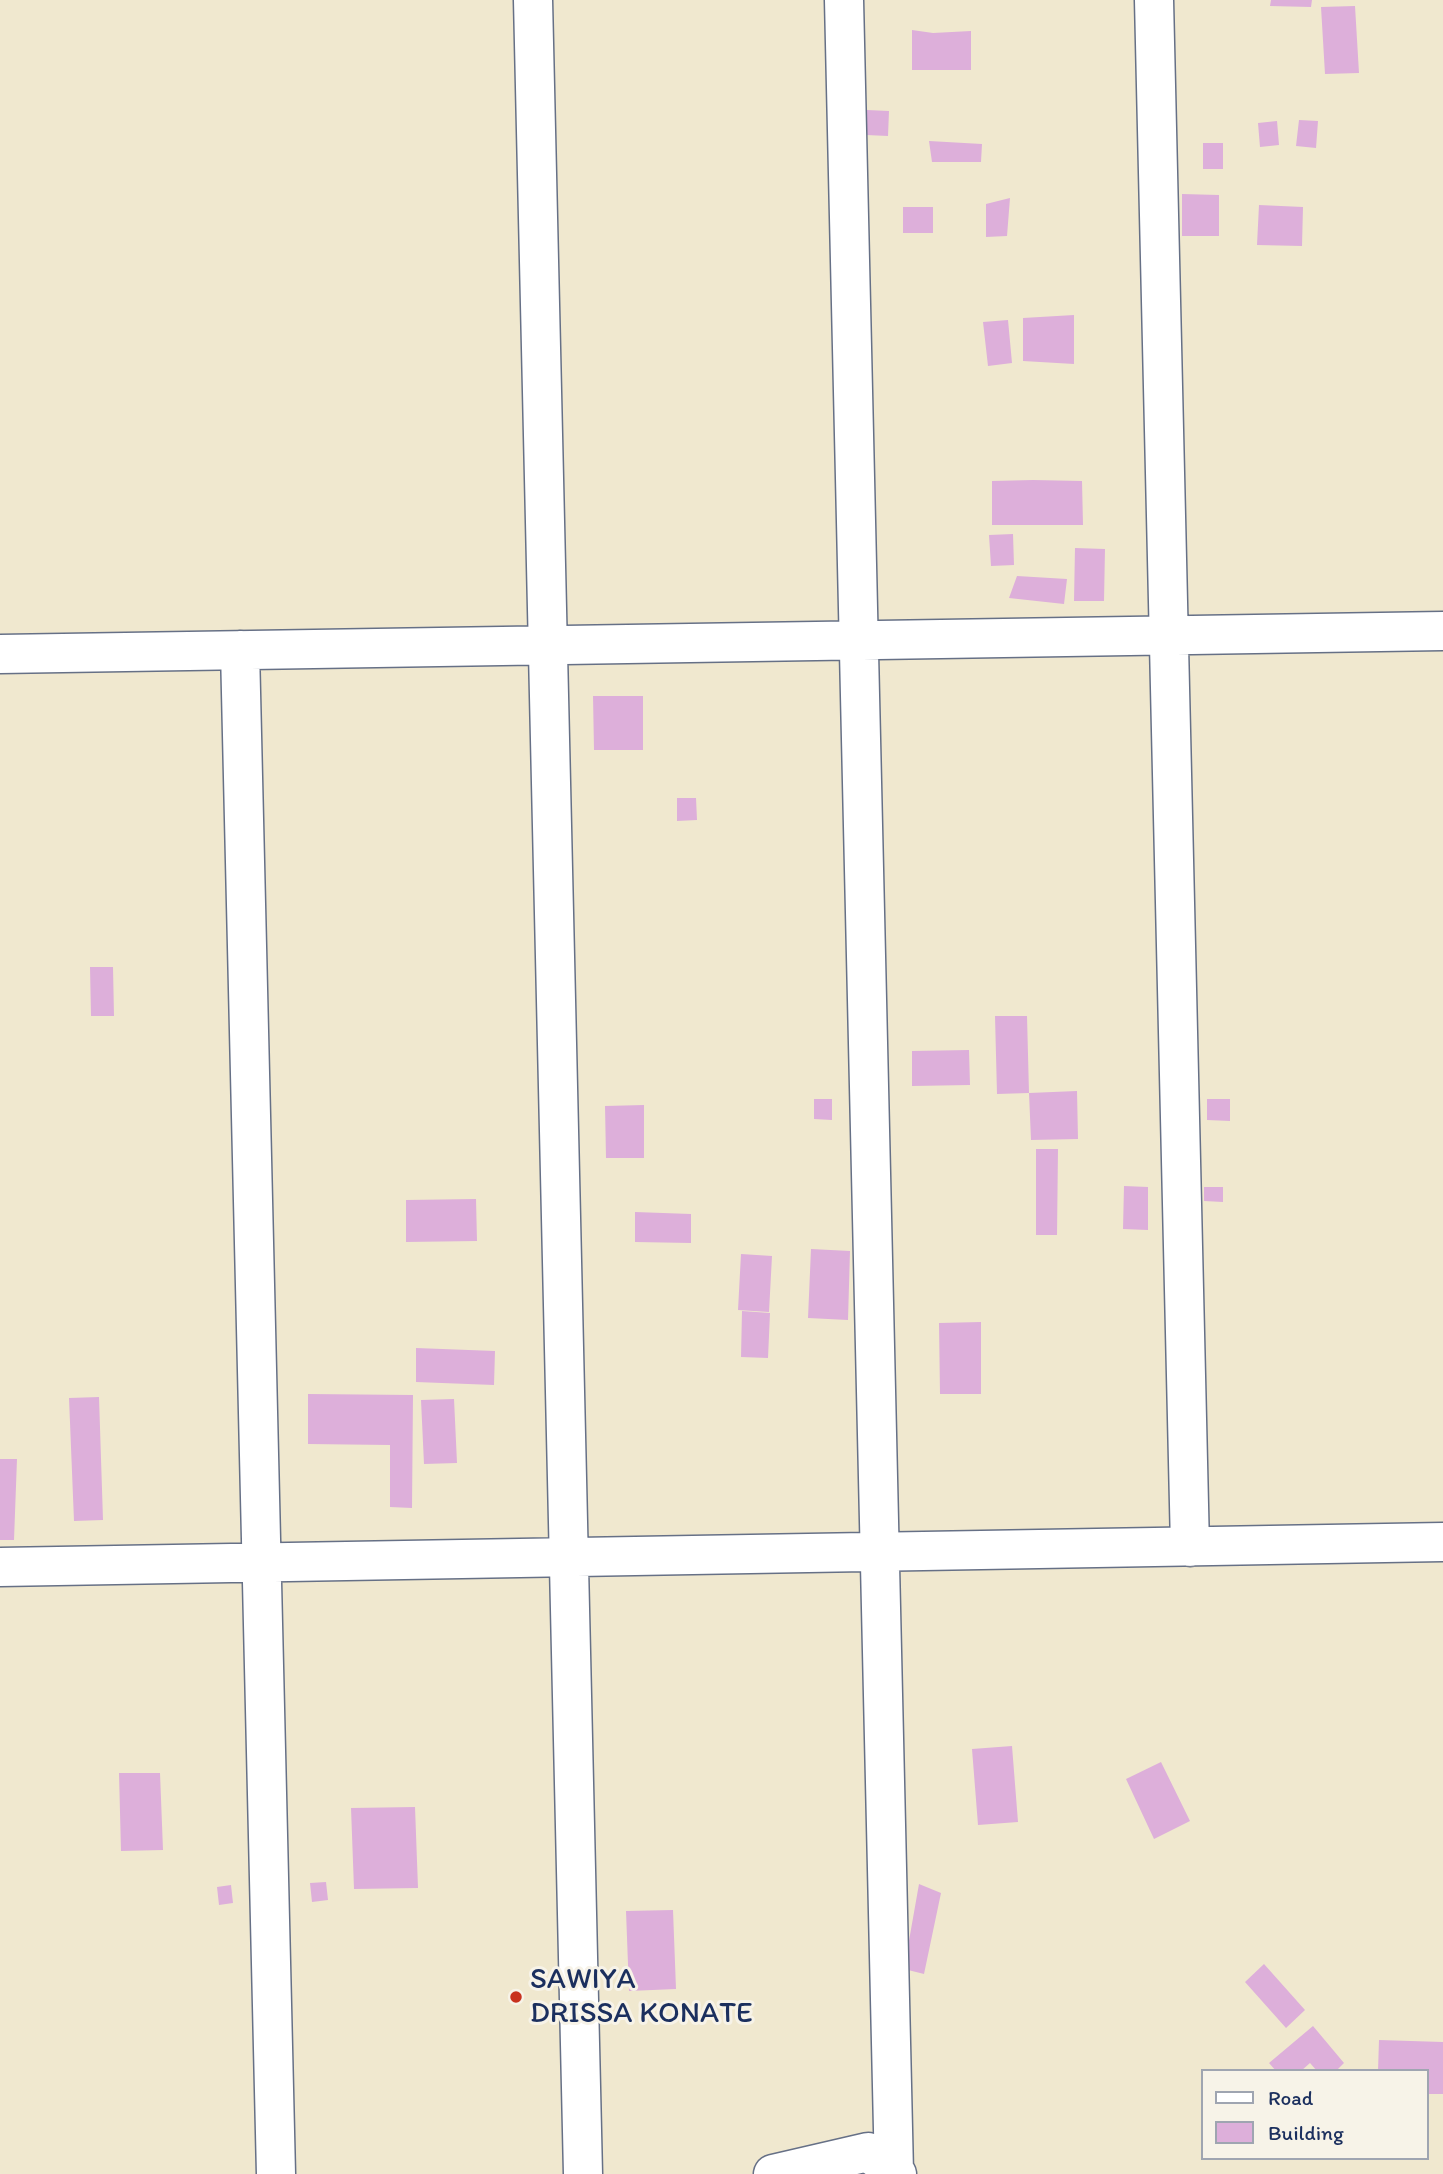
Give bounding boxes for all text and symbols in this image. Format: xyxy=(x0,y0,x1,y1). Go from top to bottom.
place label: SAWIYA DRISSA KONATE xyxy=(530,1962,753,2032)
marker: SAWIYA DRISSA KONATE xyxy=(508,1989,524,2005)
legend xyxy=(1202,2069,1429,2160)
text: Road xyxy=(1268,2085,1313,2110)
text: Building xyxy=(1268,2120,1344,2145)

